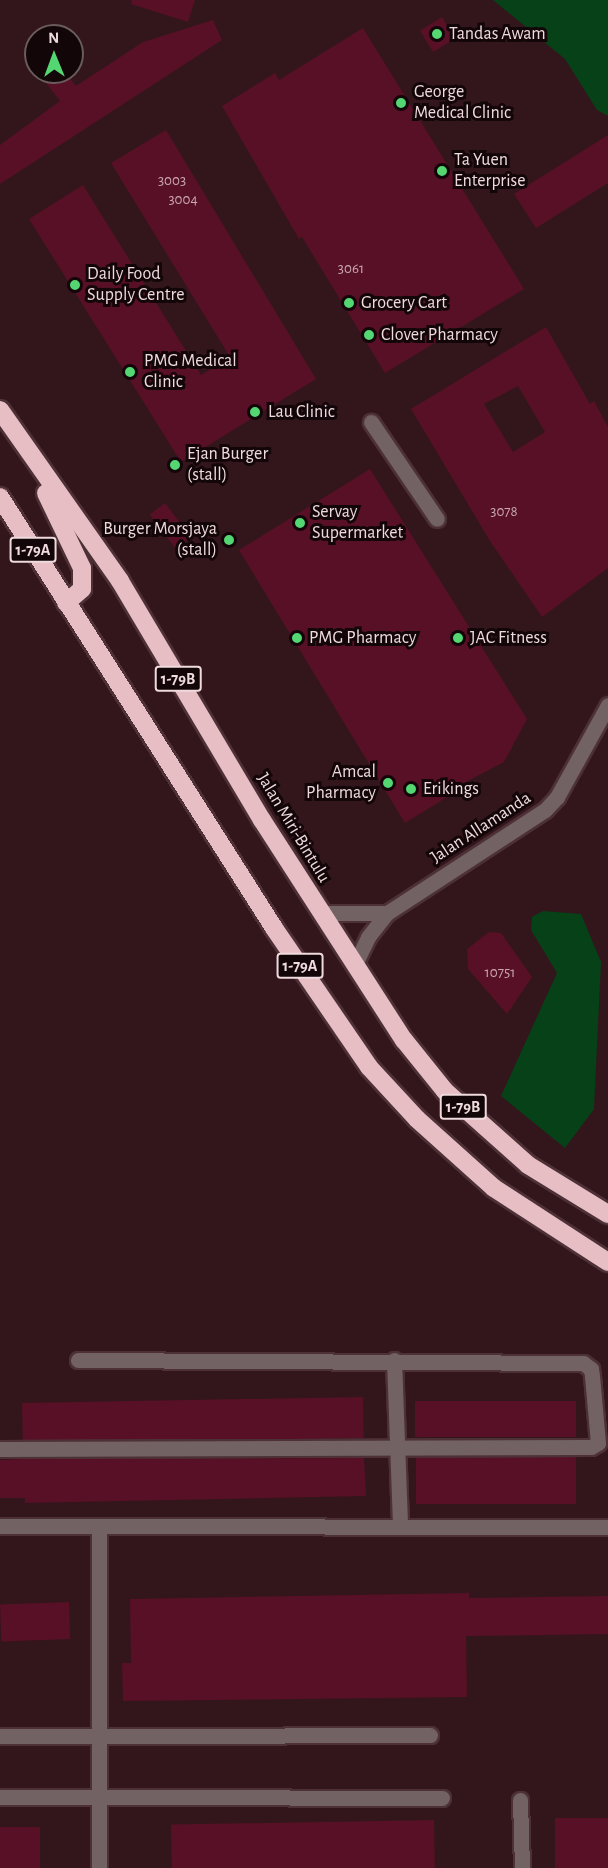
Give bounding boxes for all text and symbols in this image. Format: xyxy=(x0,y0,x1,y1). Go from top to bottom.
place label: Tandas Awam xyxy=(449,23,546,45)
north arrow xyxy=(24,24,84,84)
marker: Tandas Awam xyxy=(430,27,444,41)
text: N xyxy=(48,30,59,46)
place label: George Medical Clinic xyxy=(414,82,511,124)
marker: George Medical Clinic xyxy=(392,94,410,112)
place label: Ta Yuen Enterprise xyxy=(454,150,525,192)
marker: Ta Yuen Enterprise xyxy=(435,164,449,178)
house number: 3003 xyxy=(158,172,186,190)
house number: 3004 xyxy=(168,191,198,209)
house number: 3061 xyxy=(338,260,364,278)
place label: Daily Food Supply Centre xyxy=(87,264,185,306)
marker: Daily Food Supply Centre xyxy=(68,278,82,292)
place label: Grocery Cart xyxy=(361,292,447,314)
marker: Grocery Cart xyxy=(342,296,356,310)
place label: Clover Pharmacy xyxy=(381,324,498,346)
marker: Clover Pharmacy xyxy=(362,328,376,342)
place label: PMG Medical Clinic xyxy=(144,351,237,394)
marker: PMG Medical Clinic xyxy=(121,363,139,381)
place label: Lau Clinic xyxy=(268,401,335,423)
marker: Lau Clinic xyxy=(246,403,264,421)
place label: Ejan Burger (stall) xyxy=(187,444,268,486)
marker: Ejan Burger (stall) xyxy=(168,458,182,472)
place label: Servay Supermarket xyxy=(312,502,403,544)
house number: 3078 xyxy=(490,503,518,521)
marker: Servay Supermarket xyxy=(293,516,307,530)
place label: Burger Morsjaya (stall) xyxy=(103,519,217,562)
marker: Burger Morsjaya (stall) xyxy=(222,533,236,547)
road number: 1-79A xyxy=(9,537,57,563)
place label: PMG Pharmacy xyxy=(309,627,416,649)
place label: JAC Fitness xyxy=(470,627,547,649)
marker: PMG Pharmacy xyxy=(290,631,304,645)
marker: JAC Fitness xyxy=(451,631,465,645)
road number: 1-79B xyxy=(154,666,202,692)
place label: Amcal Pharmacy xyxy=(306,762,376,804)
street label: Jalan Miri-Bintulu xyxy=(252,769,334,887)
marker: Amcal Pharmacy xyxy=(381,776,395,790)
place label: Erikings xyxy=(423,778,479,800)
marker: Erikings xyxy=(404,782,418,796)
street label: Jalan Allamanda xyxy=(427,788,535,868)
road number: 1-79A xyxy=(276,953,324,979)
house number: 10751 xyxy=(485,964,515,982)
road number: 1-79B xyxy=(439,1094,487,1120)

